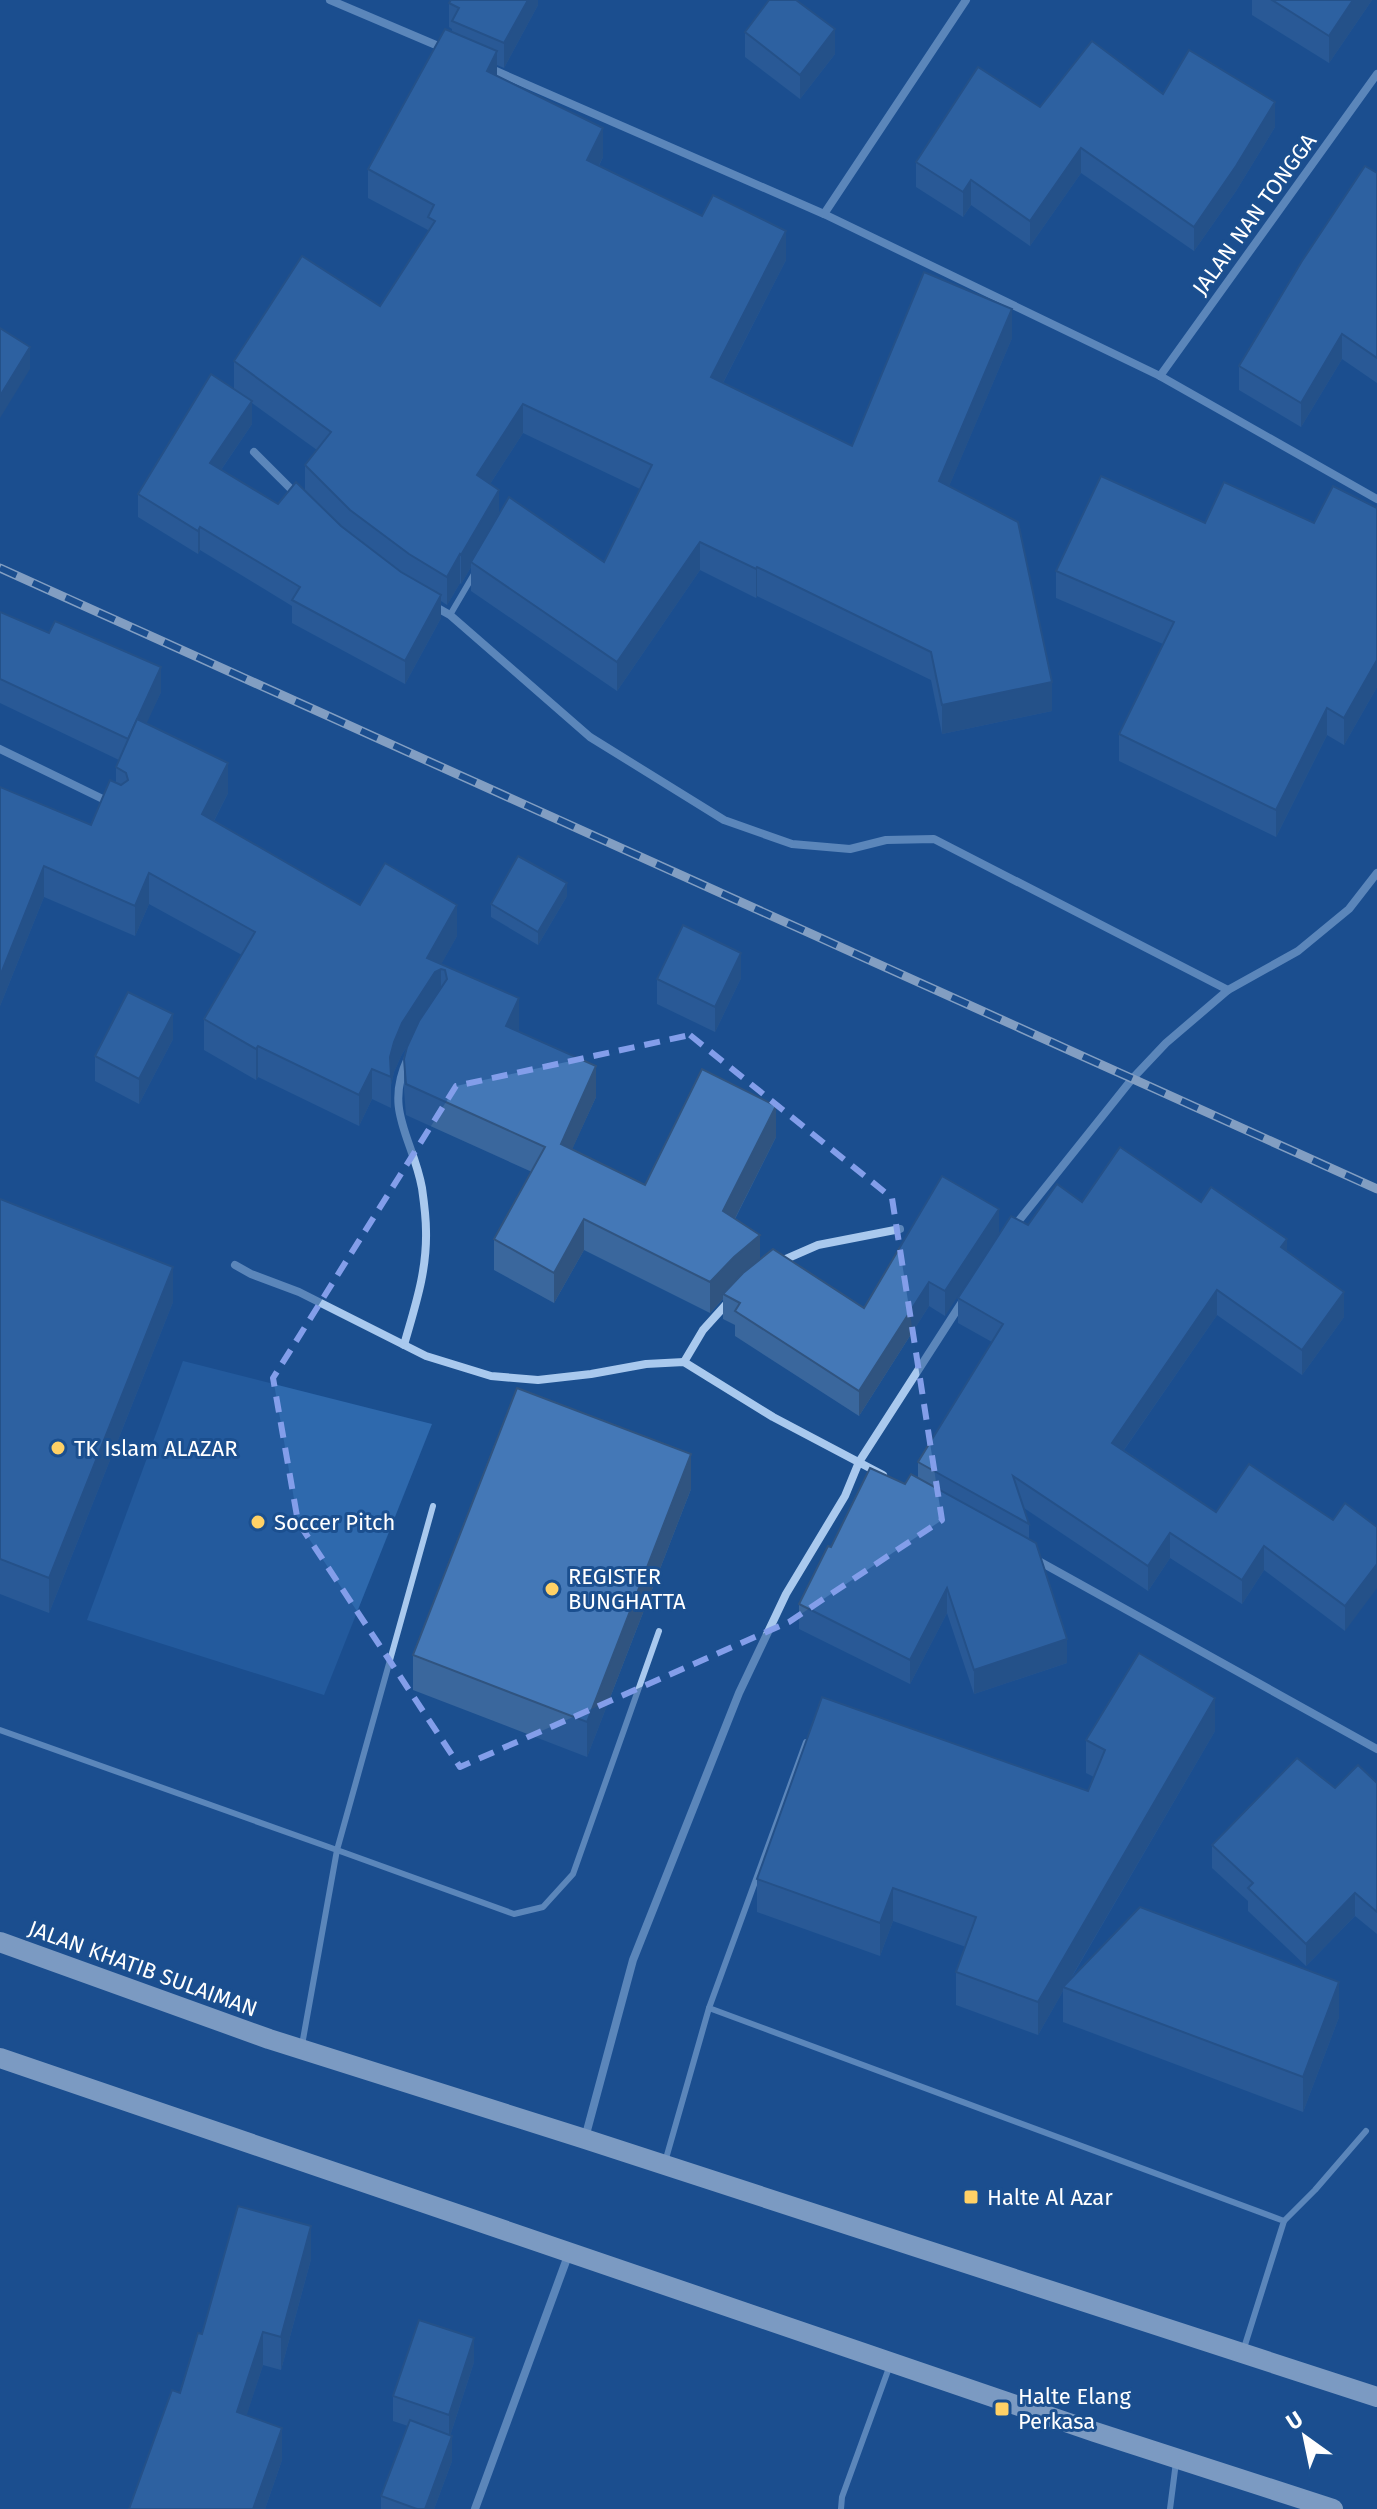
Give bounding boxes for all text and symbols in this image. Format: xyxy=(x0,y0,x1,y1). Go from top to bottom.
street label: JALAN NAN TONGGA xyxy=(1187,128,1322,300)
place label: TK Islam ALAZAR xyxy=(74,1435,237,1462)
marker: TK Islam ALAZAR xyxy=(49,1439,67,1457)
place label: Soccer Pitch xyxy=(274,1509,395,1536)
marker: Soccer Pitch xyxy=(249,1513,267,1531)
place label: REGISTER BUNGHATTA xyxy=(568,1563,686,1615)
marker: REGISTER BUNGHATTA xyxy=(543,1580,561,1598)
street label: JALAN KHATIB SULAIMAN xyxy=(25,1914,261,2022)
place label: Halte Al Azar xyxy=(987,2184,1113,2211)
marker: Halte Al Azar xyxy=(962,2188,980,2206)
place label: Halte Elang Perkasa xyxy=(1018,2383,1131,2435)
north arrow xyxy=(1265,2397,1345,2477)
marker: Halte Elang Perkasa xyxy=(993,2400,1011,2418)
text: U xyxy=(1281,2405,1308,2436)

